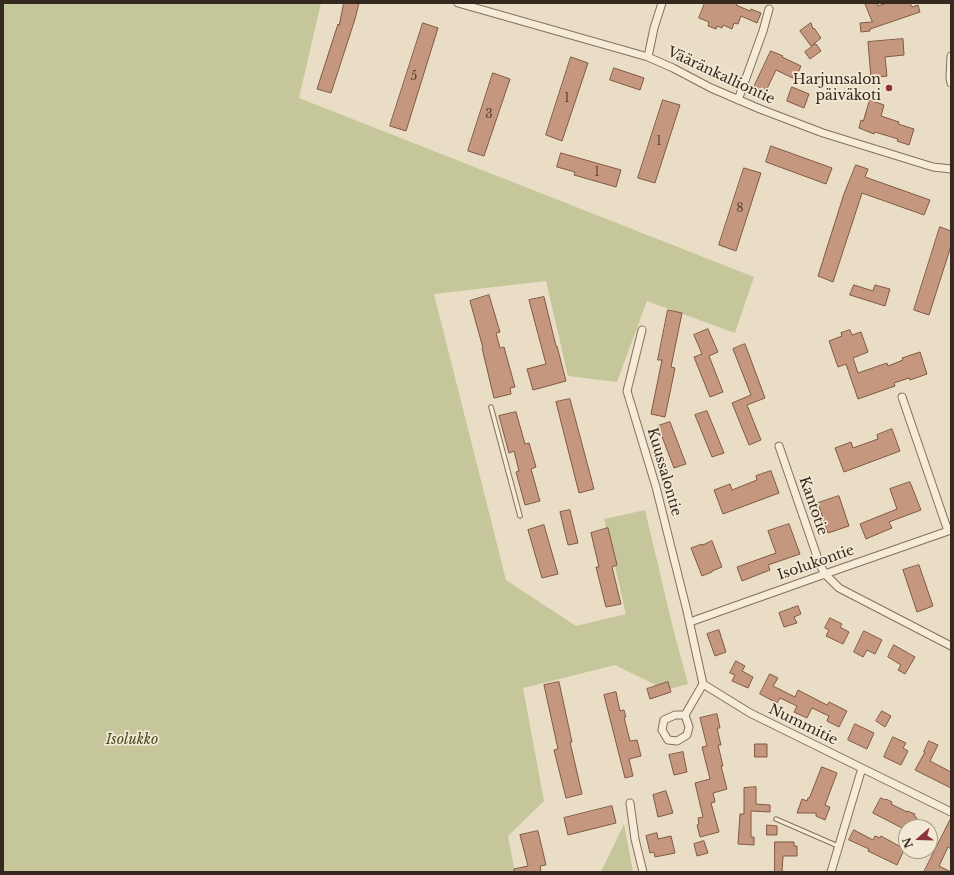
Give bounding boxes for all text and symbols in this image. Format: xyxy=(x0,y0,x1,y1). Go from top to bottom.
street label: Vääränkalliontie xyxy=(665,44,777,108)
house number: 5 xyxy=(411,70,417,84)
place label: Harjunsalon päiväkoti xyxy=(793,72,881,104)
marker: Harjunsalon päiväkoti xyxy=(884,83,894,93)
house number: 1 xyxy=(564,92,570,106)
house number: 3 xyxy=(485,108,493,122)
house number: 1 xyxy=(656,135,662,149)
house number: 1 xyxy=(594,166,600,180)
house number: 8 xyxy=(736,202,744,216)
street label: Kuussalontie xyxy=(643,426,685,518)
street label: Kantotie xyxy=(795,475,831,537)
street label: Isolukontie xyxy=(775,542,857,584)
street label: Nummitie xyxy=(766,701,840,749)
park label: Isolukko xyxy=(106,732,158,748)
north arrow xyxy=(898,819,938,859)
text: N xyxy=(899,836,916,850)

